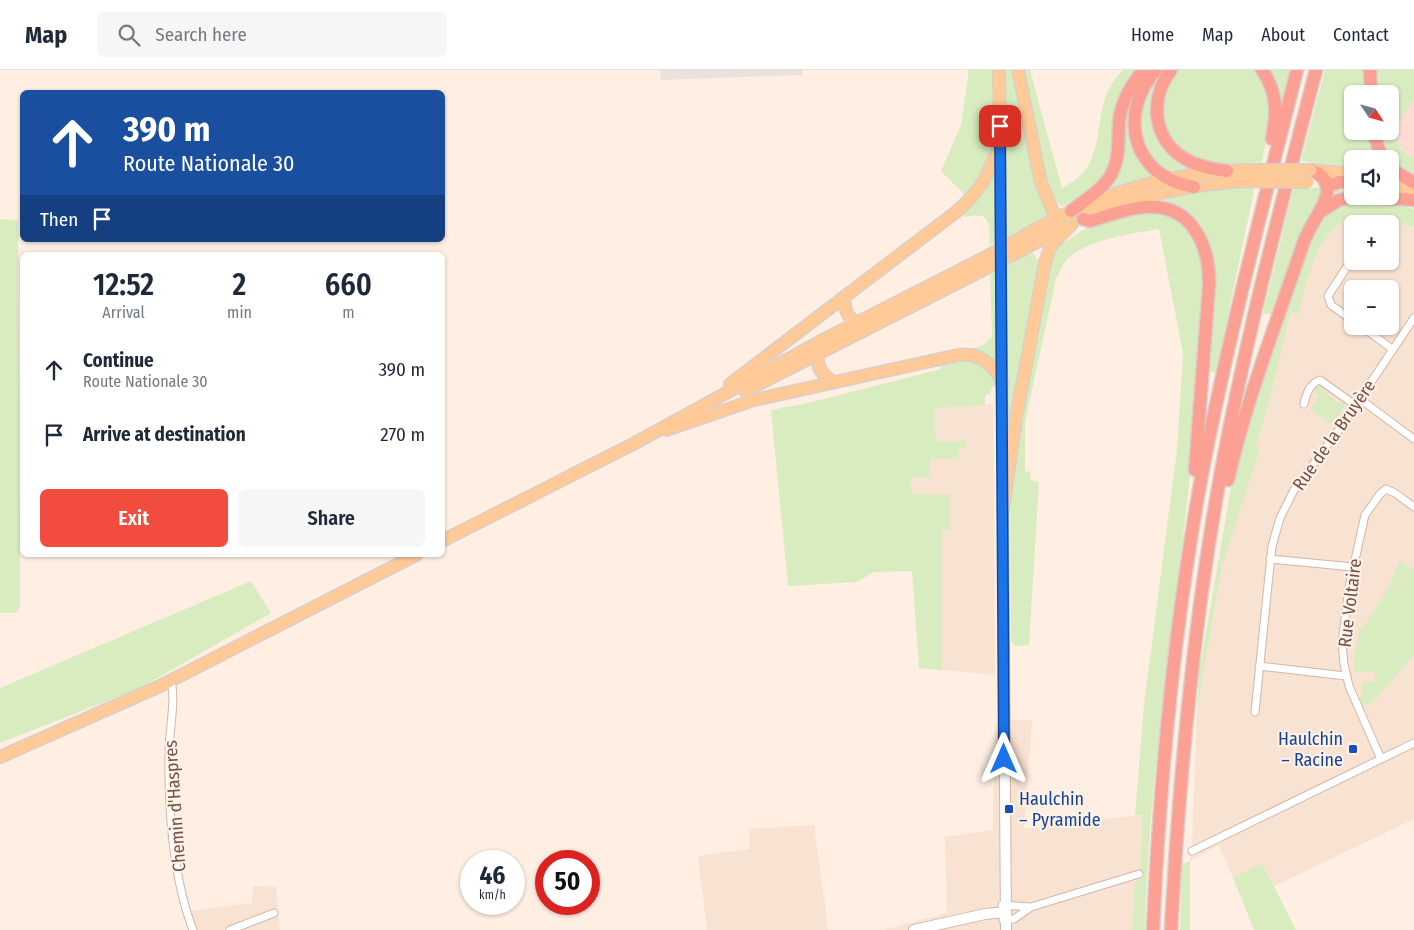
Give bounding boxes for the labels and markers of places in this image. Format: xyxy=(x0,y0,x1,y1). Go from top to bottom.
pin xyxy=(979,105,1021,147)
place label: Haulchin – Racine xyxy=(1278,728,1343,771)
marker: Haulchin – Racine xyxy=(1347,743,1359,755)
place label: Haulchin – Pyramide xyxy=(1019,788,1101,831)
marker: Haulchin – Pyramide xyxy=(1003,803,1015,815)

